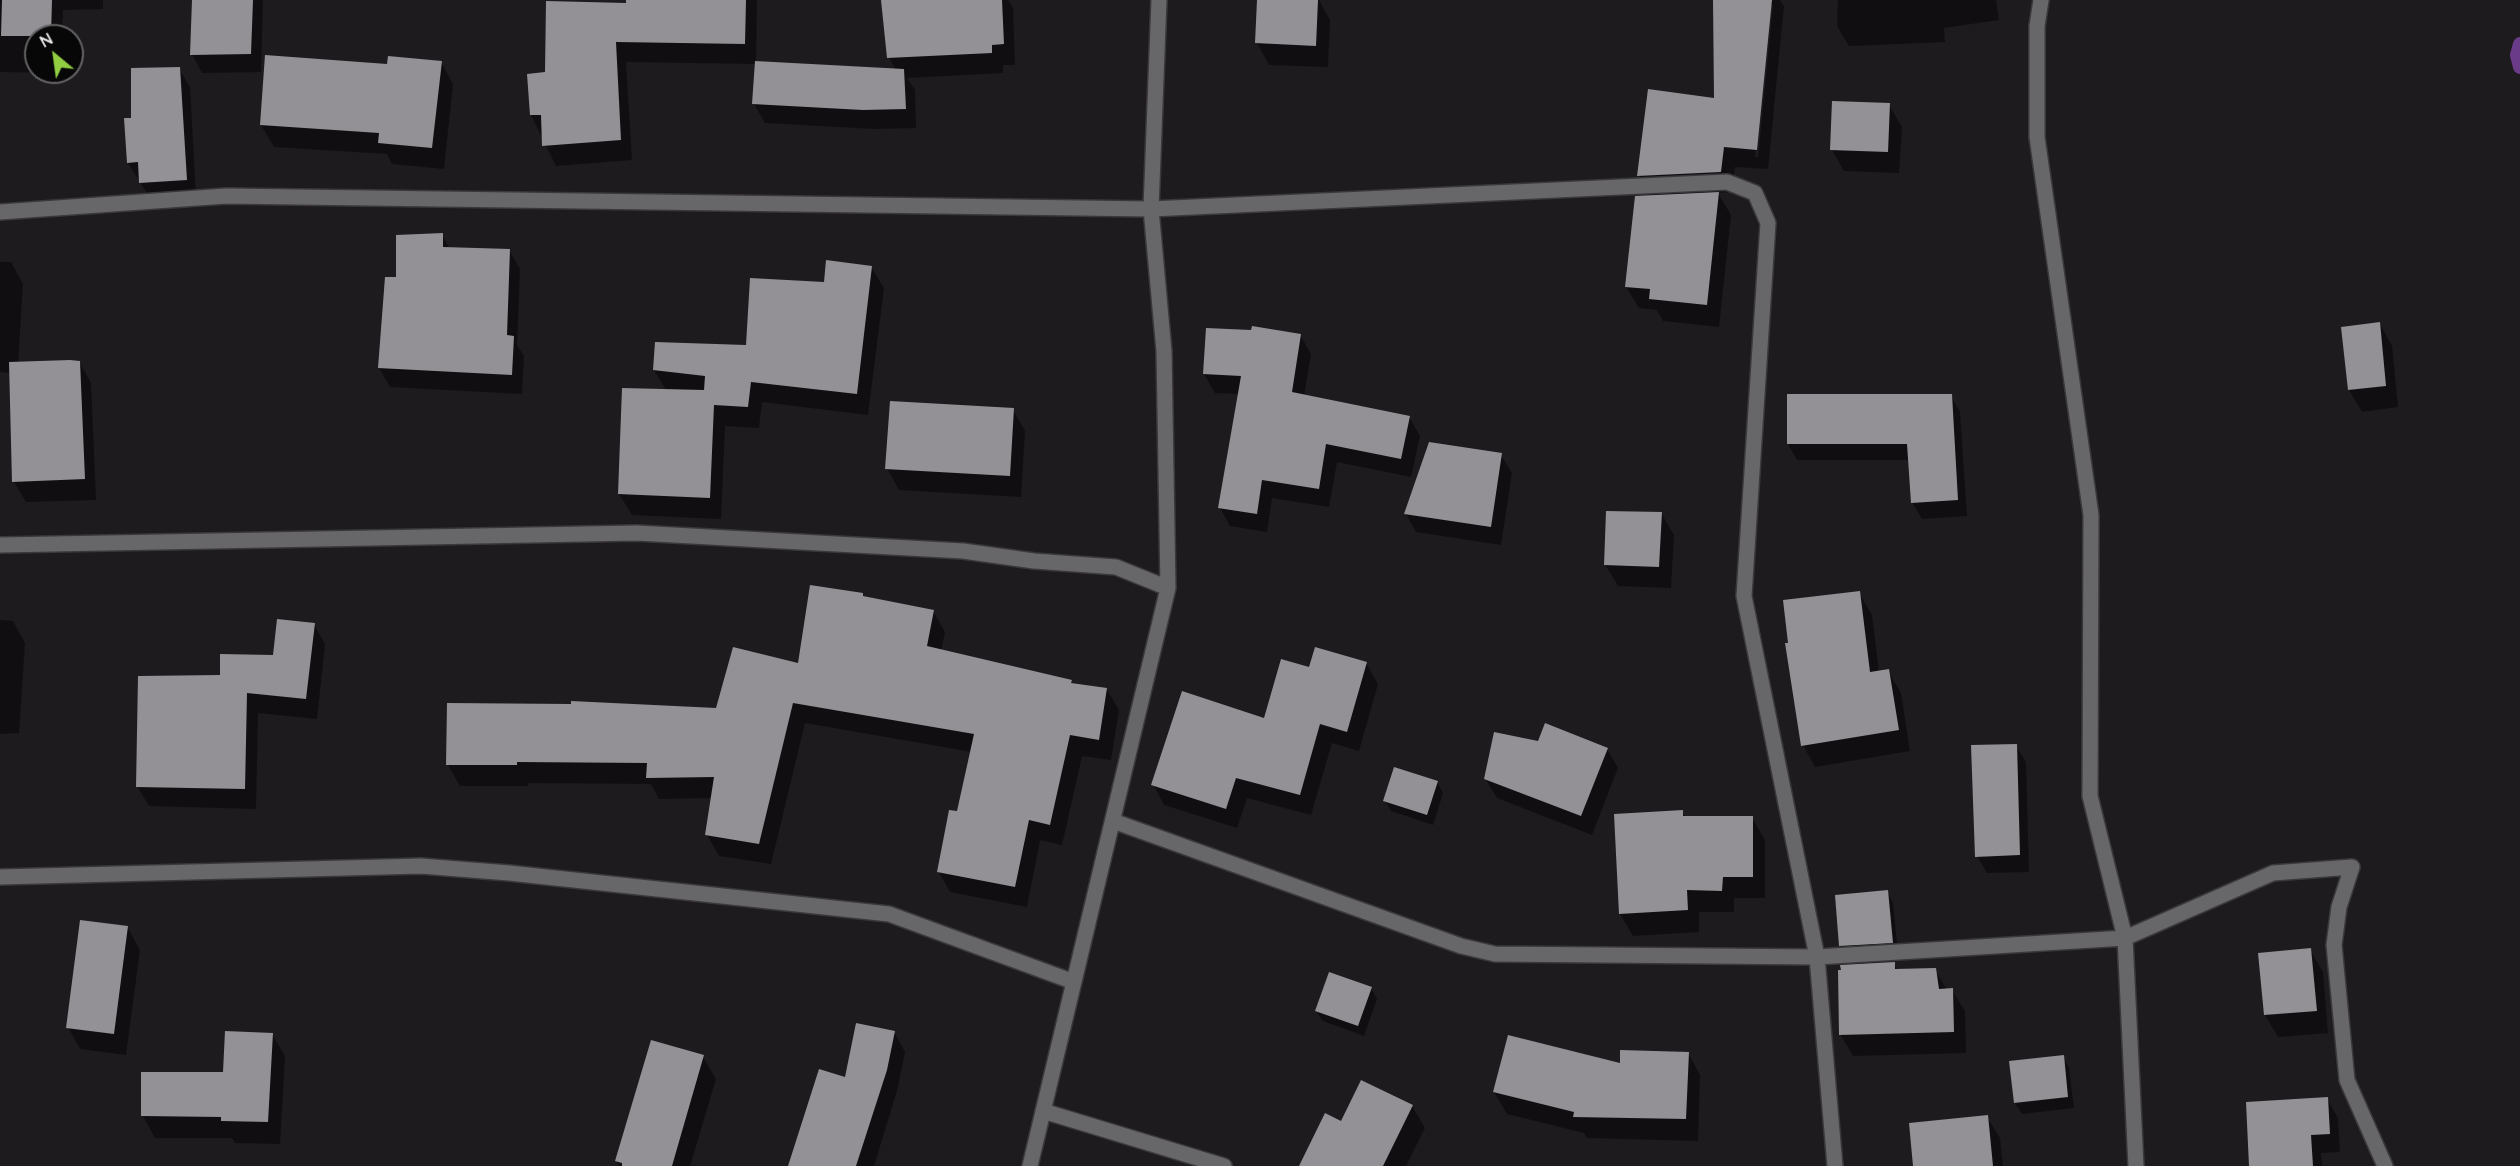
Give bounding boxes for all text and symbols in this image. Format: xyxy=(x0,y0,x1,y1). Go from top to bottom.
north arrow xyxy=(24,24,84,84)
text: N xyxy=(36,28,56,52)

